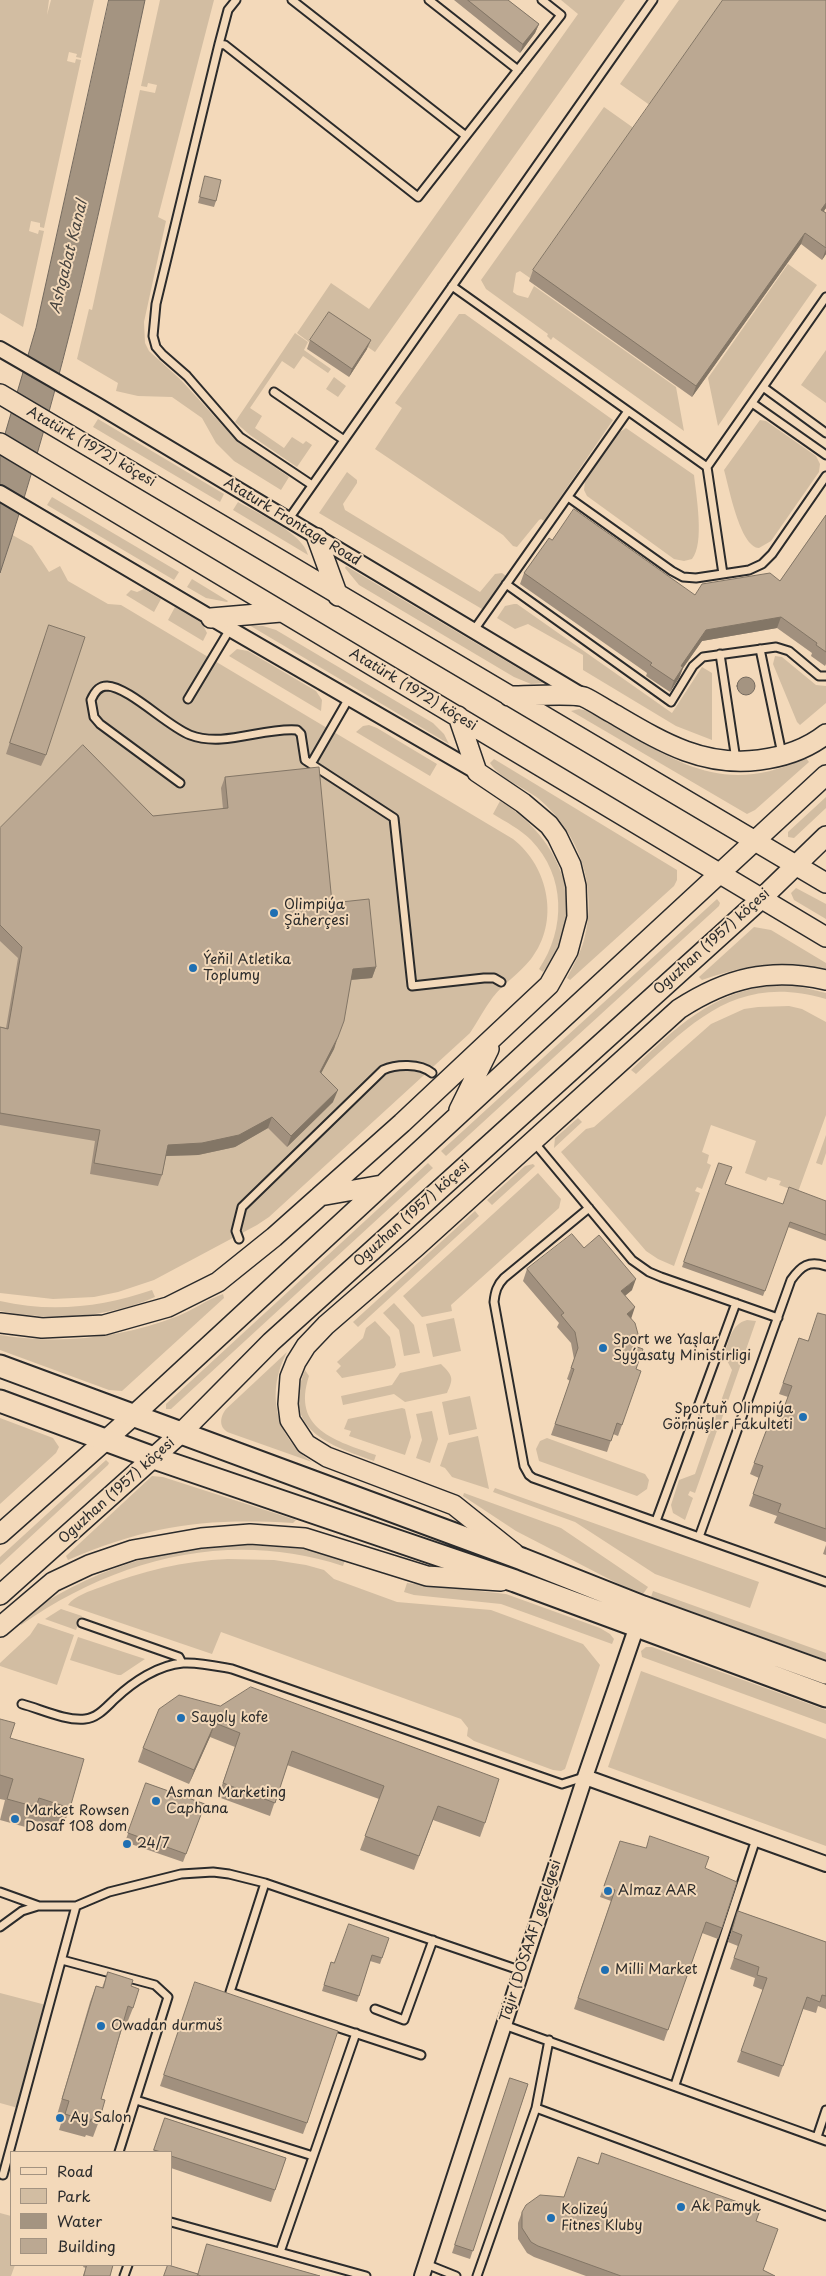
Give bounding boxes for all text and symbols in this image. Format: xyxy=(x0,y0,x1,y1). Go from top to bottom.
water label: Ashgabat Kanal xyxy=(46,198,92,316)
street label: Atatürk (1972) köçesi xyxy=(24,403,158,491)
street label: Ataturk Frontage Road xyxy=(221,474,363,570)
street label: Atatürk (1972) köçesi xyxy=(346,645,480,735)
street label: Oguzhan (1957) köçesi xyxy=(651,885,773,999)
place label: Olimpiýa Şäherçesi xyxy=(284,897,349,930)
marker: Olimpiýa Şäherçesi xyxy=(268,907,280,919)
place label: Ýeňil Atletika Toplumy xyxy=(203,952,291,984)
marker: Ýeňil Atletika Toplumy xyxy=(187,962,199,974)
street label: Oguzhan (1957) köçesi xyxy=(351,1157,473,1271)
place label: Sport we Yaşlar Syýasaty Ministirligi xyxy=(613,1332,751,1364)
marker: Sport we Yaşlar Syýasaty Ministirligi xyxy=(597,1342,609,1354)
place label: Sportuň Olimpiýa Görnüşler Fakulteti xyxy=(662,1401,793,1434)
marker: Sportuň Olimpiýa Görnüşler Fakulteti xyxy=(797,1411,809,1423)
street label: Oguzhan (1957) köçesi xyxy=(56,1434,178,1548)
place label: Sayoly kofe xyxy=(191,1710,268,1726)
marker: Sayoly kofe xyxy=(175,1712,187,1724)
place label: Asman Marketing Caphana xyxy=(166,1785,286,1818)
marker: Asman Marketing Caphana xyxy=(150,1795,162,1807)
place label: Market Rowsen Dosaf 108 dom xyxy=(25,1803,129,1835)
marker: Market Rowsen Dosaf 108 dom xyxy=(9,1813,21,1825)
place label: 24/7 xyxy=(137,1836,170,1852)
marker: 24/7 xyxy=(121,1838,133,1850)
street label: Täjir (DOSAAF) geçelgesi xyxy=(497,1858,565,2024)
place label: Almaz AAR xyxy=(618,1883,697,1899)
marker: Almaz AAR xyxy=(602,1885,614,1897)
place label: Milli Market xyxy=(615,1962,698,1978)
marker: Milli Market xyxy=(599,1964,611,1976)
place label: Owadan durmuš xyxy=(111,2018,222,2034)
marker: Owadan durmuš xyxy=(95,2020,107,2032)
place label: Ay Salon xyxy=(70,2110,131,2126)
marker: Ay Salon xyxy=(54,2112,66,2124)
legend xyxy=(10,2151,172,2266)
text: Road xyxy=(57,2159,93,2182)
text: Park xyxy=(57,2184,91,2207)
place label: Ak Pamyk xyxy=(691,2199,761,2215)
marker: Ak Pamyk xyxy=(675,2201,687,2213)
place label: Kolizeý Fitnes Kluby xyxy=(561,2202,643,2234)
text: Water xyxy=(57,2209,102,2232)
marker: Kolizeý Fitnes Kluby xyxy=(545,2212,557,2224)
text: Building xyxy=(57,2234,116,2257)

